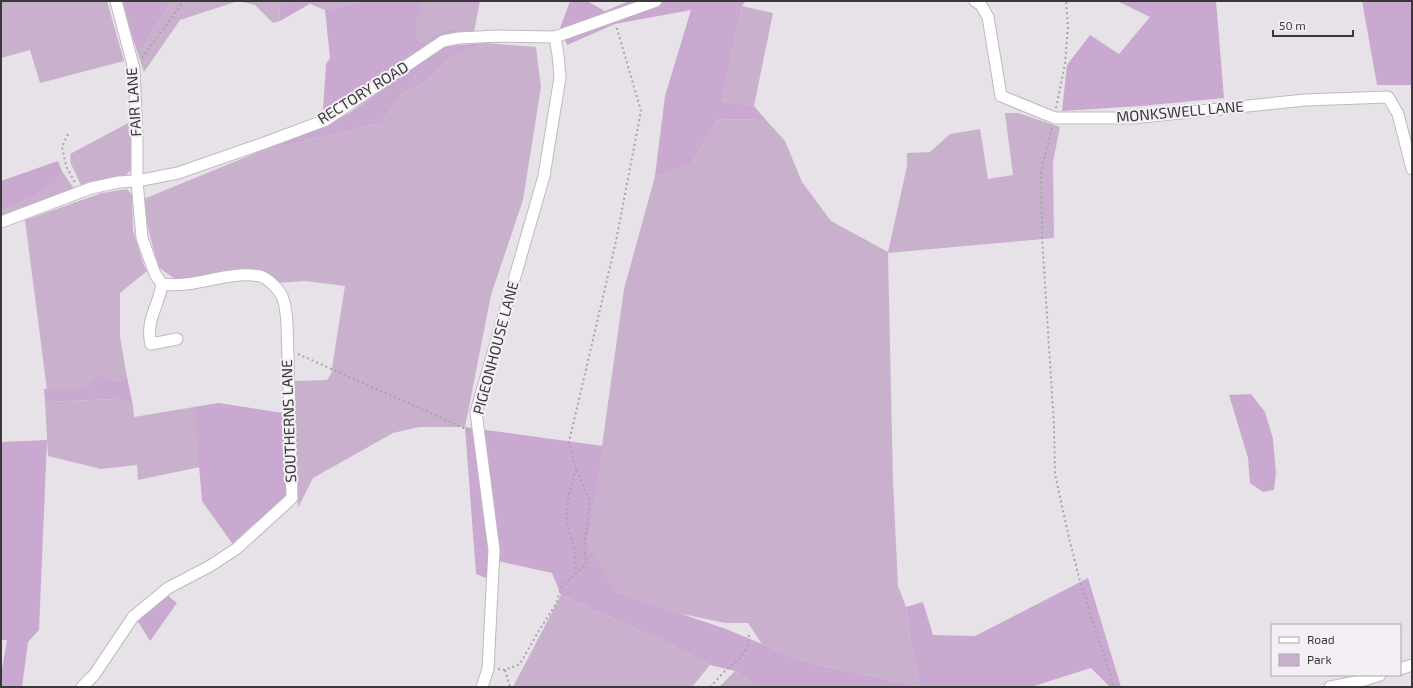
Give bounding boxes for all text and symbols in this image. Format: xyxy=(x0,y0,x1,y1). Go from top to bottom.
scale bar xyxy=(1273,12,1353,38)
text: 50 m xyxy=(1279,18,1306,32)
street label: RECTORY ROAD xyxy=(314,57,411,127)
street label: FAIR LANE xyxy=(122,67,144,137)
street label: MONKSWELL LANE xyxy=(1115,96,1245,126)
street label: PIGEONHOUSE LANE xyxy=(469,279,521,416)
street label: SOUTHERNS LANE xyxy=(277,359,299,483)
legend xyxy=(1271,624,1401,676)
text: Road xyxy=(1307,632,1335,646)
text: Park xyxy=(1307,652,1332,666)

